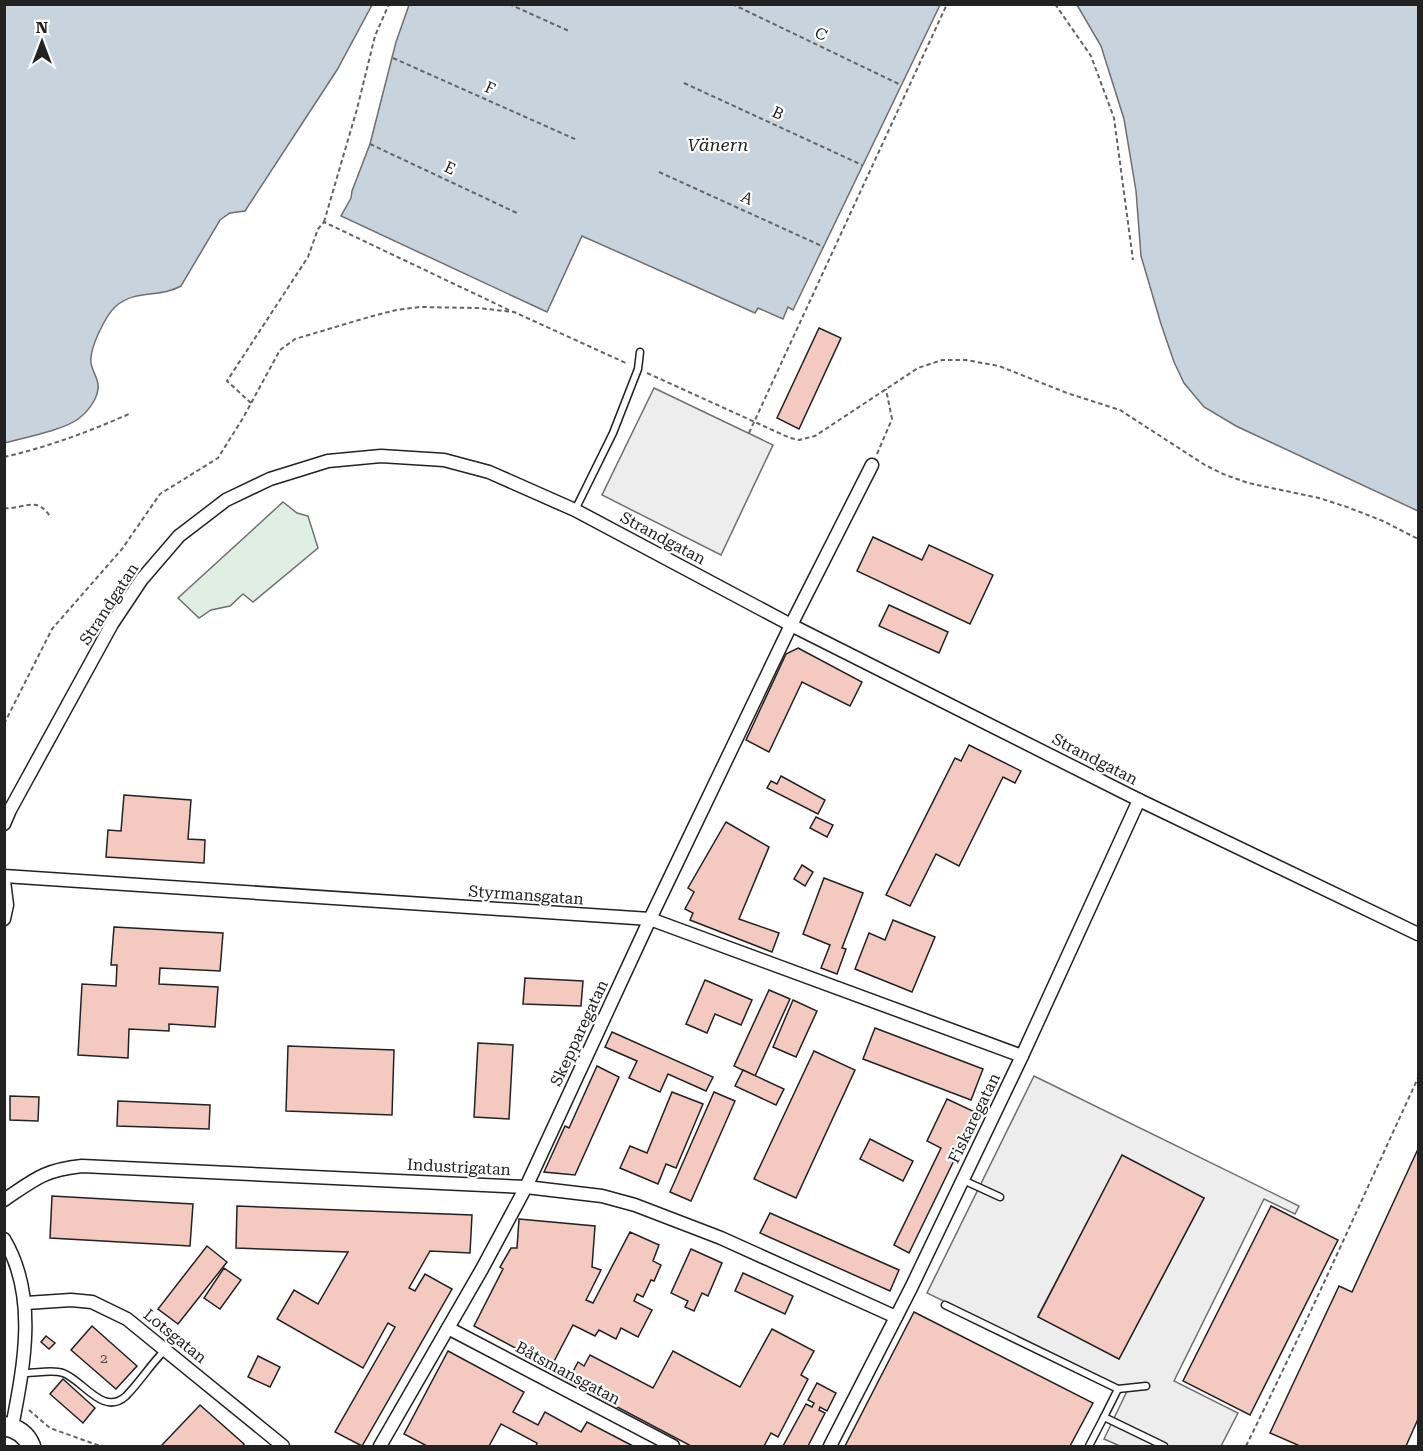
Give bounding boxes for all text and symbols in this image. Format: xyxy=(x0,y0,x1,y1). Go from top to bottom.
north arrow xyxy=(12,12,72,72)
text: N xyxy=(36,18,48,37)
street label: C xyxy=(812,23,830,45)
street label: F xyxy=(482,77,498,99)
street label: B xyxy=(769,102,787,124)
water label: Vänern xyxy=(688,134,748,155)
street label: E xyxy=(441,157,459,179)
street label: A xyxy=(738,187,757,209)
street label: Strandgatan xyxy=(617,508,709,568)
street label: Strandgatan xyxy=(75,560,143,648)
street label: Strandgatan xyxy=(1049,729,1141,789)
street label: Styrmansgatan xyxy=(468,881,584,909)
street label: Skepparegatan xyxy=(546,977,612,1089)
street label: Fiskaregatan xyxy=(944,1070,1004,1166)
street label: Industrigatan xyxy=(407,1155,511,1179)
street label: Lotsgatan xyxy=(140,1305,210,1367)
street label: Båtsmansgatan xyxy=(512,1337,624,1409)
house number: 2 xyxy=(100,1350,108,1366)

